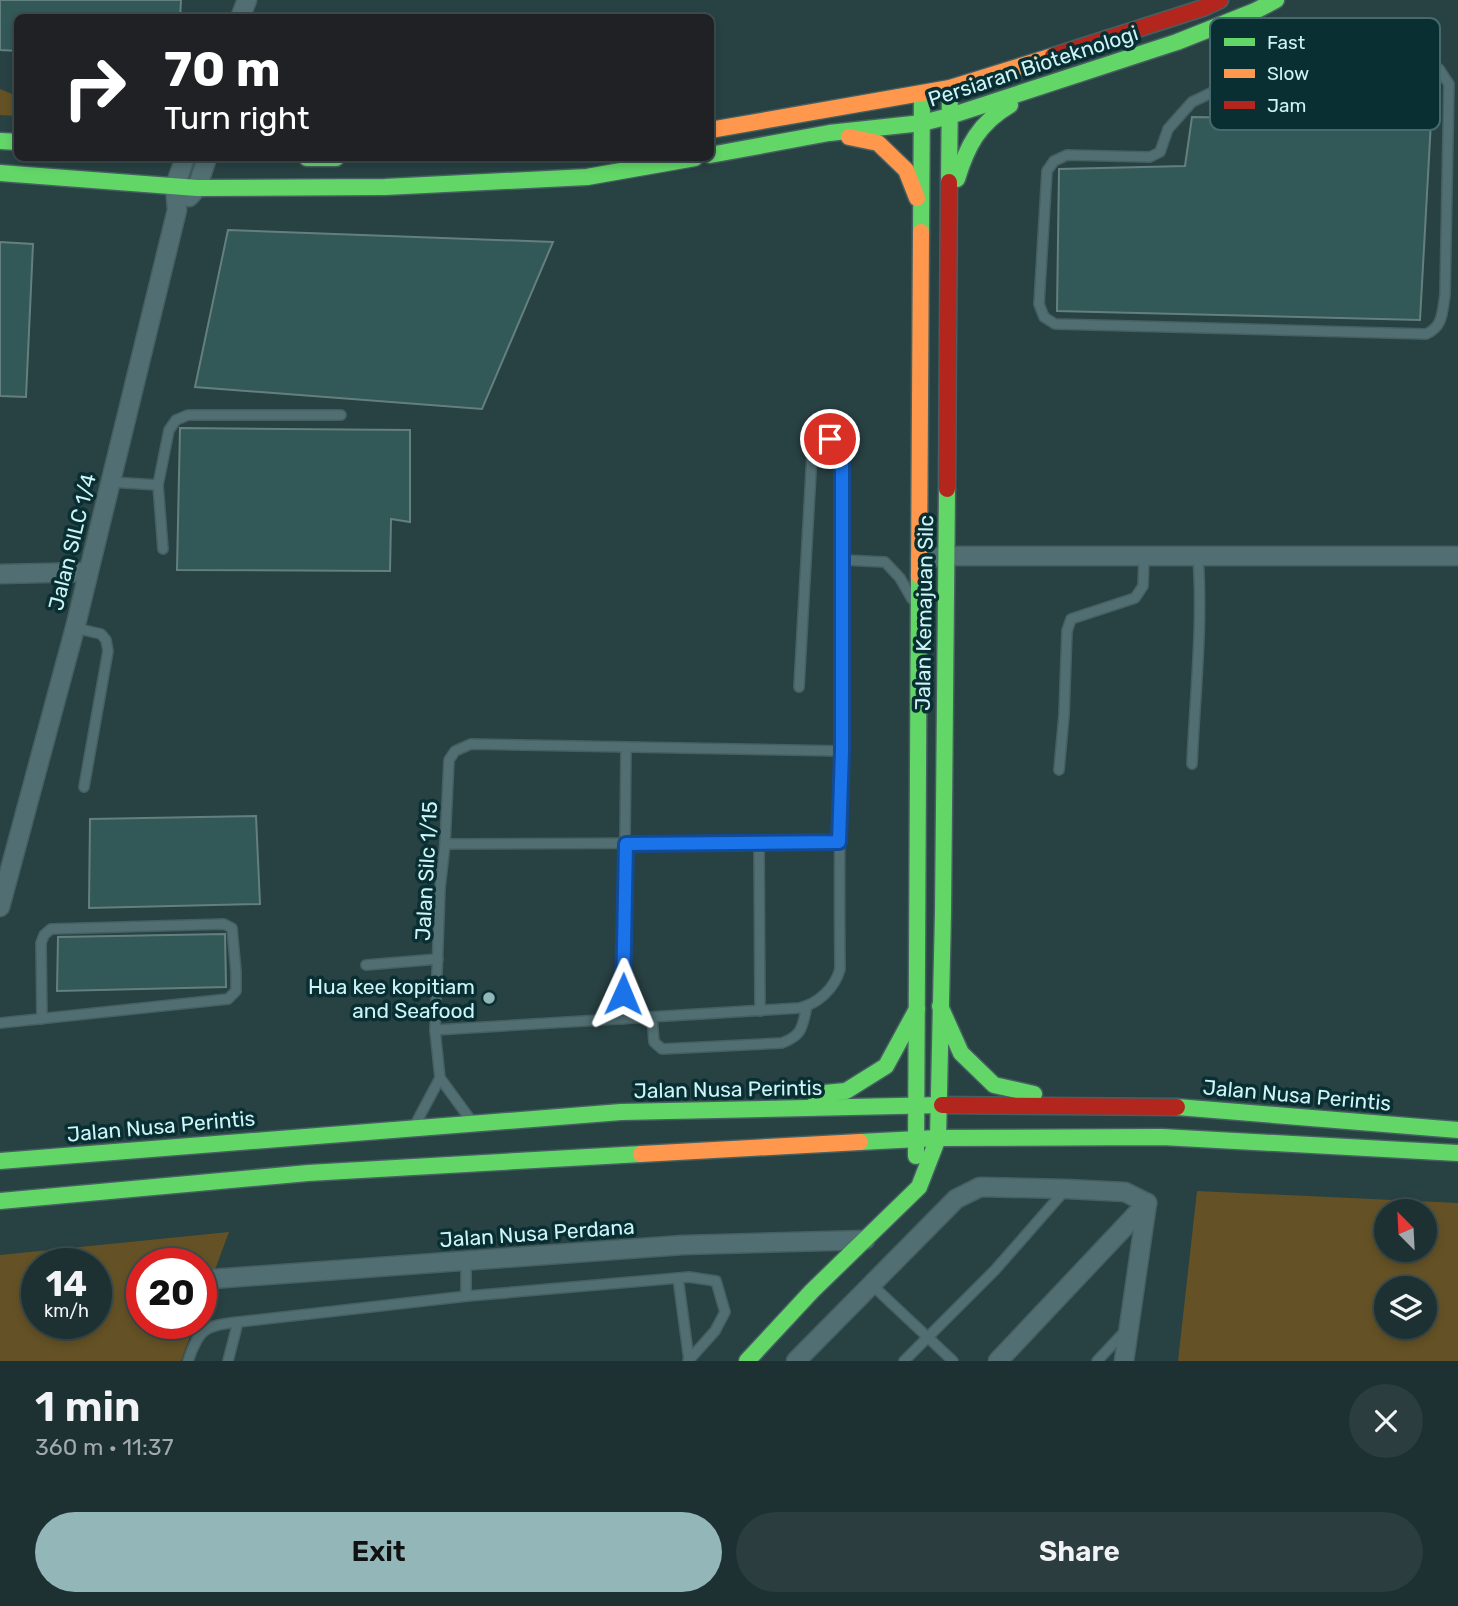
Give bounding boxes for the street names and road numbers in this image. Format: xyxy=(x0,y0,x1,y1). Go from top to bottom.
street label: Persiaran Bioteknologi xyxy=(925,20,1141,112)
street label: Jalan SILC 1/4 xyxy=(43,471,101,613)
street label: Jalan Kemajuan Silc xyxy=(910,515,938,711)
street label: Jalan Silc 1/15 xyxy=(410,801,442,941)
street label: Jalan Nusa Perintis xyxy=(1202,1074,1392,1116)
street label: Jalan Nusa Perintis xyxy=(633,1075,823,1103)
street label: Jalan Nusa Perintis xyxy=(66,1105,256,1147)
street label: Jalan Nusa Perdana xyxy=(439,1214,635,1252)

